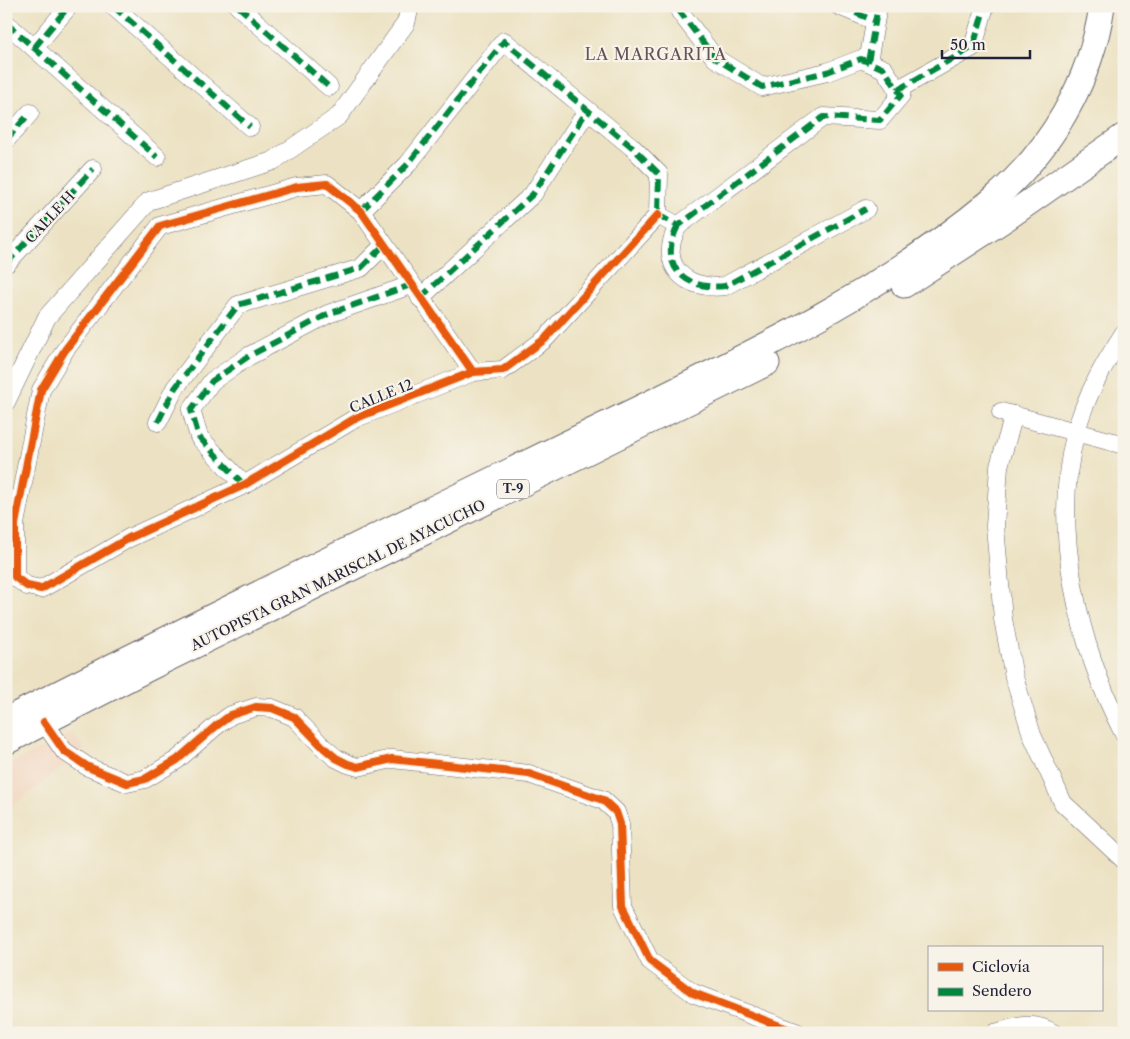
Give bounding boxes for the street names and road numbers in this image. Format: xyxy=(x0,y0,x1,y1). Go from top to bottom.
street label: CALLE H xyxy=(21,187,79,247)
street label: CALLE 12 xyxy=(347,375,415,417)
road number: T-9 xyxy=(497,479,529,498)
street label: AUTOPISTA GRAN MARISCAL DE AYACUCHO xyxy=(187,496,488,655)

